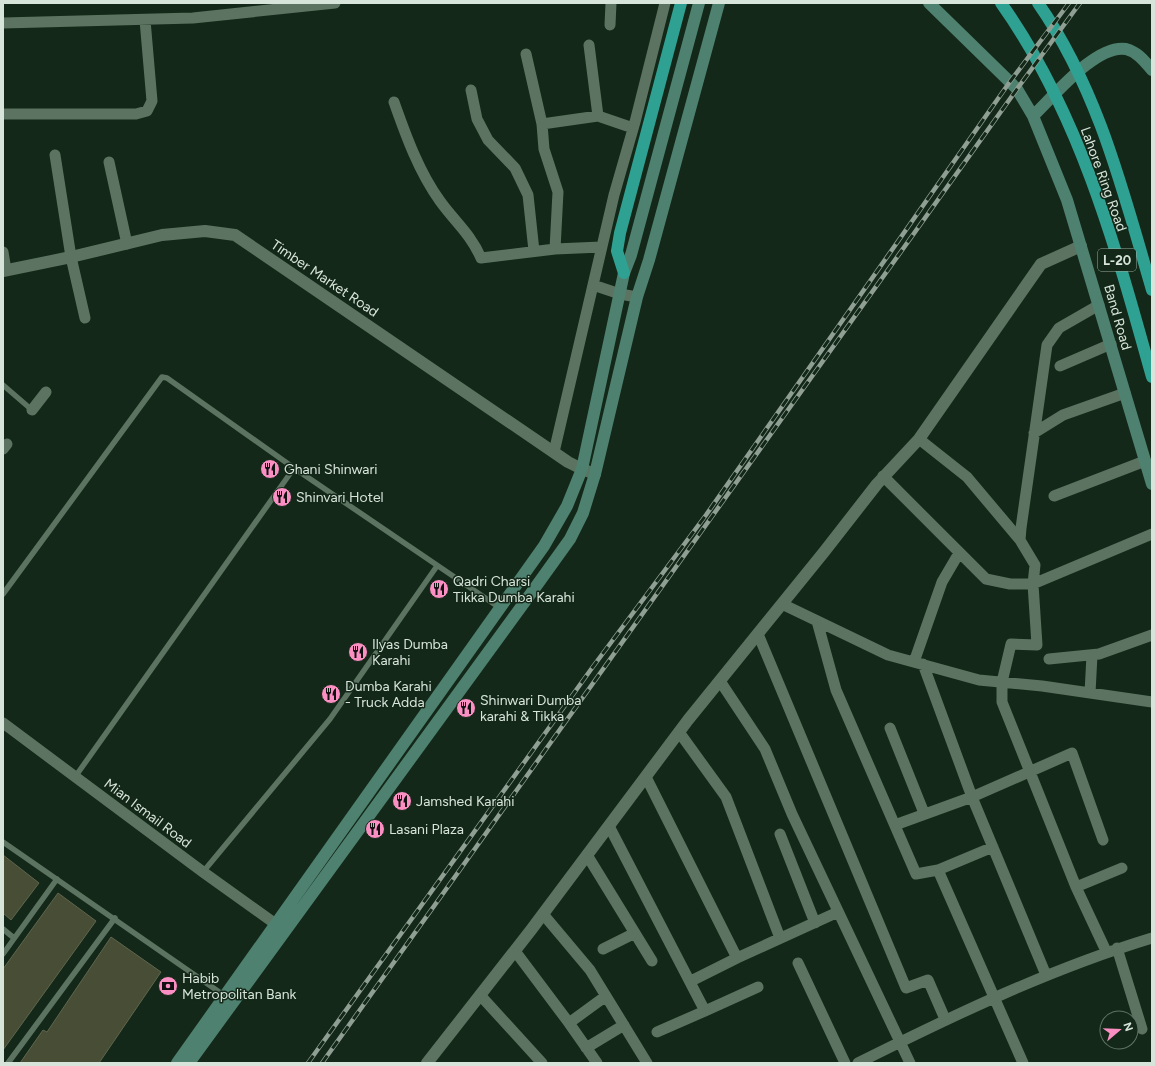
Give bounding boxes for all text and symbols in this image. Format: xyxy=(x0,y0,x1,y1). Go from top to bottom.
street label: Lahore Ring Road xyxy=(1077,125,1130,234)
street label: Timber Market Road xyxy=(268,236,382,321)
road number: L-20 xyxy=(1098,249,1136,271)
street label: Band Road xyxy=(1100,282,1135,352)
restaurant icon: Ghani Shinwari xyxy=(259,458,281,480)
place label: Ghani Shinwari xyxy=(284,461,377,478)
restaurant icon: Shinvari Hotel xyxy=(271,486,293,508)
place label: Shinvari Hotel xyxy=(296,489,384,506)
place label: Qadri Charsi Tikka Dumba Karahi xyxy=(453,573,575,606)
restaurant icon: Qadri Charsi Tikka Dumba Karahi xyxy=(428,578,450,600)
place label: Ilyas Dumba Karahi xyxy=(372,636,448,669)
restaurant icon: Ilyas Dumba Karahi xyxy=(347,641,369,663)
place label: Dumba Karahi - Truck Adda xyxy=(345,678,432,711)
restaurant icon: Dumba Karahi - Truck Adda xyxy=(320,683,342,705)
place label: Shinwari Dumba karahi & Tikka xyxy=(480,692,581,725)
restaurant icon: Shinwari Dumba karahi & Tikka xyxy=(455,697,477,719)
street label: Mian Ismail Road xyxy=(101,775,195,852)
restaurant icon: Jamshed Karahi xyxy=(391,790,413,812)
place label: Jamshed Karahi xyxy=(416,793,514,810)
restaurant icon: Lasani Plaza xyxy=(364,818,386,840)
place label: Lasani Plaza xyxy=(389,821,464,838)
place label: Habib Metropolitan Bank xyxy=(182,970,297,1003)
bank icon: Habib Metropolitan Bank xyxy=(157,975,179,997)
north arrow xyxy=(1099,1010,1139,1050)
text: N xyxy=(1120,1021,1136,1033)

